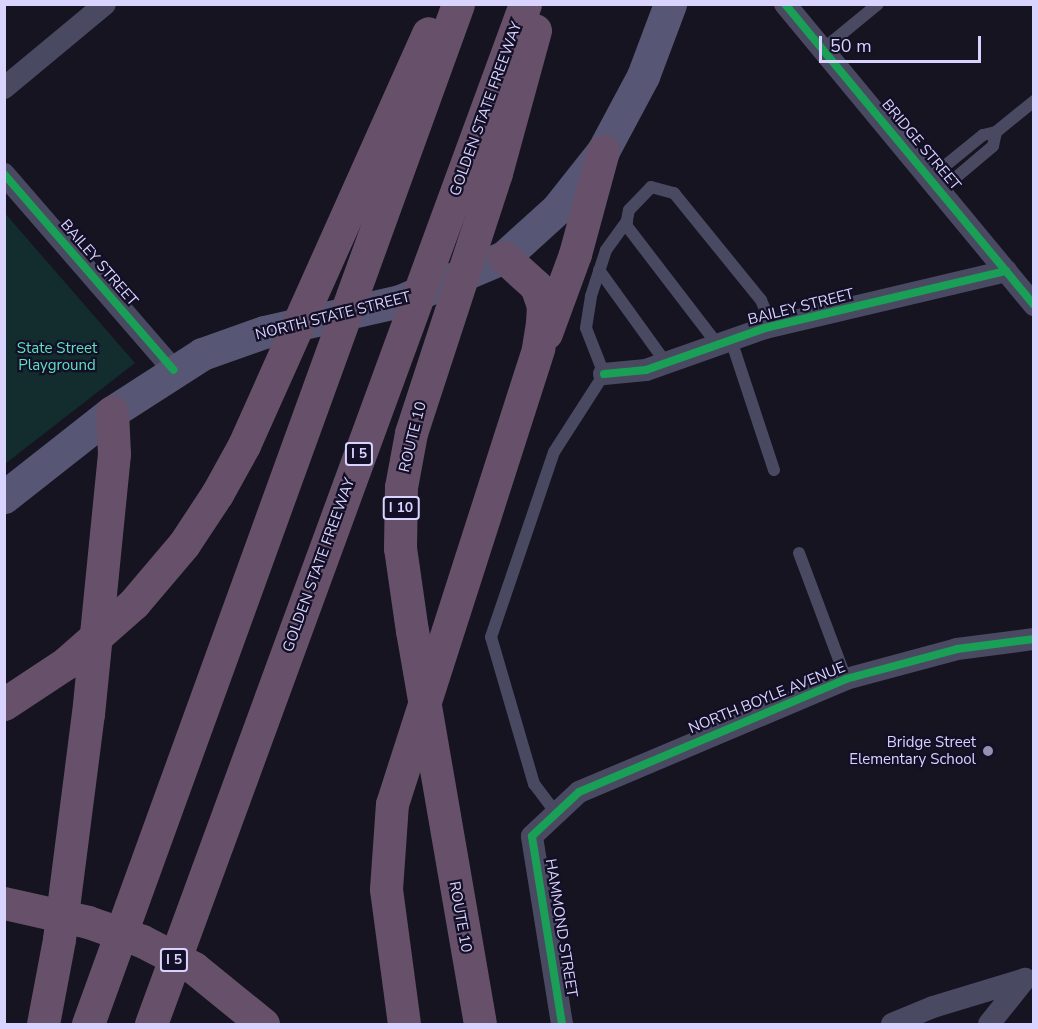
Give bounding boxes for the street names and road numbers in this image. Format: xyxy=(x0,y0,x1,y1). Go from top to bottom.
street label: GOLDEN STATE FREEWAY xyxy=(446,20,526,198)
street label: BRIDGE STREET xyxy=(878,96,964,194)
street label: BAILEY STREET xyxy=(57,216,141,310)
street label: BAILEY STREET xyxy=(746,285,856,329)
street label: NORTH STATE STREET xyxy=(254,288,412,344)
street label: ROUTE 10 xyxy=(396,400,430,474)
road number: I 5 xyxy=(344,443,374,465)
street label: GOLDEN STATE FREEWAY xyxy=(279,476,359,654)
road number: I 10 xyxy=(382,497,420,519)
street label: NORTH BOYLE AVENUE xyxy=(686,658,848,738)
street label: HAMMOND STREET xyxy=(541,857,581,999)
street label: ROUTE 10 xyxy=(445,880,475,954)
road number: I 5 xyxy=(159,949,189,971)

